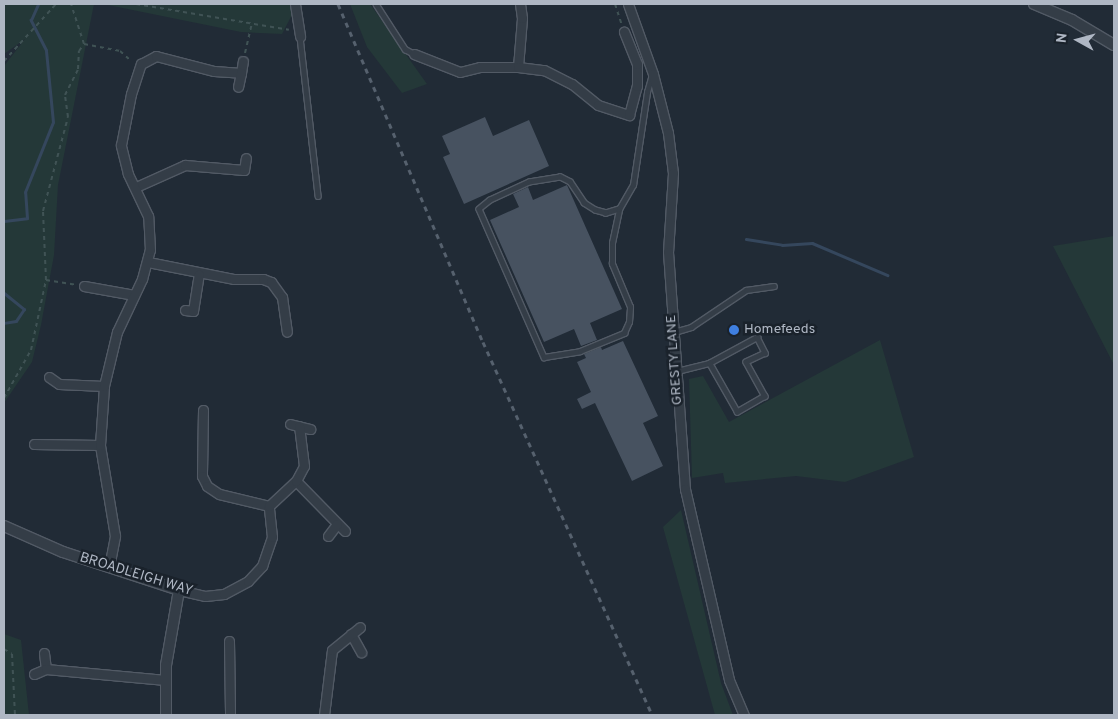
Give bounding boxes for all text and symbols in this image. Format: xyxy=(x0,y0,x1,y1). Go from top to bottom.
north arrow xyxy=(1053,15,1103,65)
text: N xyxy=(1054,32,1072,44)
street label: GRESTY LANE xyxy=(663,314,687,406)
place label: Homefeeds xyxy=(744,322,815,338)
marker: Homefeeds xyxy=(728,324,740,336)
street label: BROADLEIGH WAY xyxy=(77,550,195,600)

